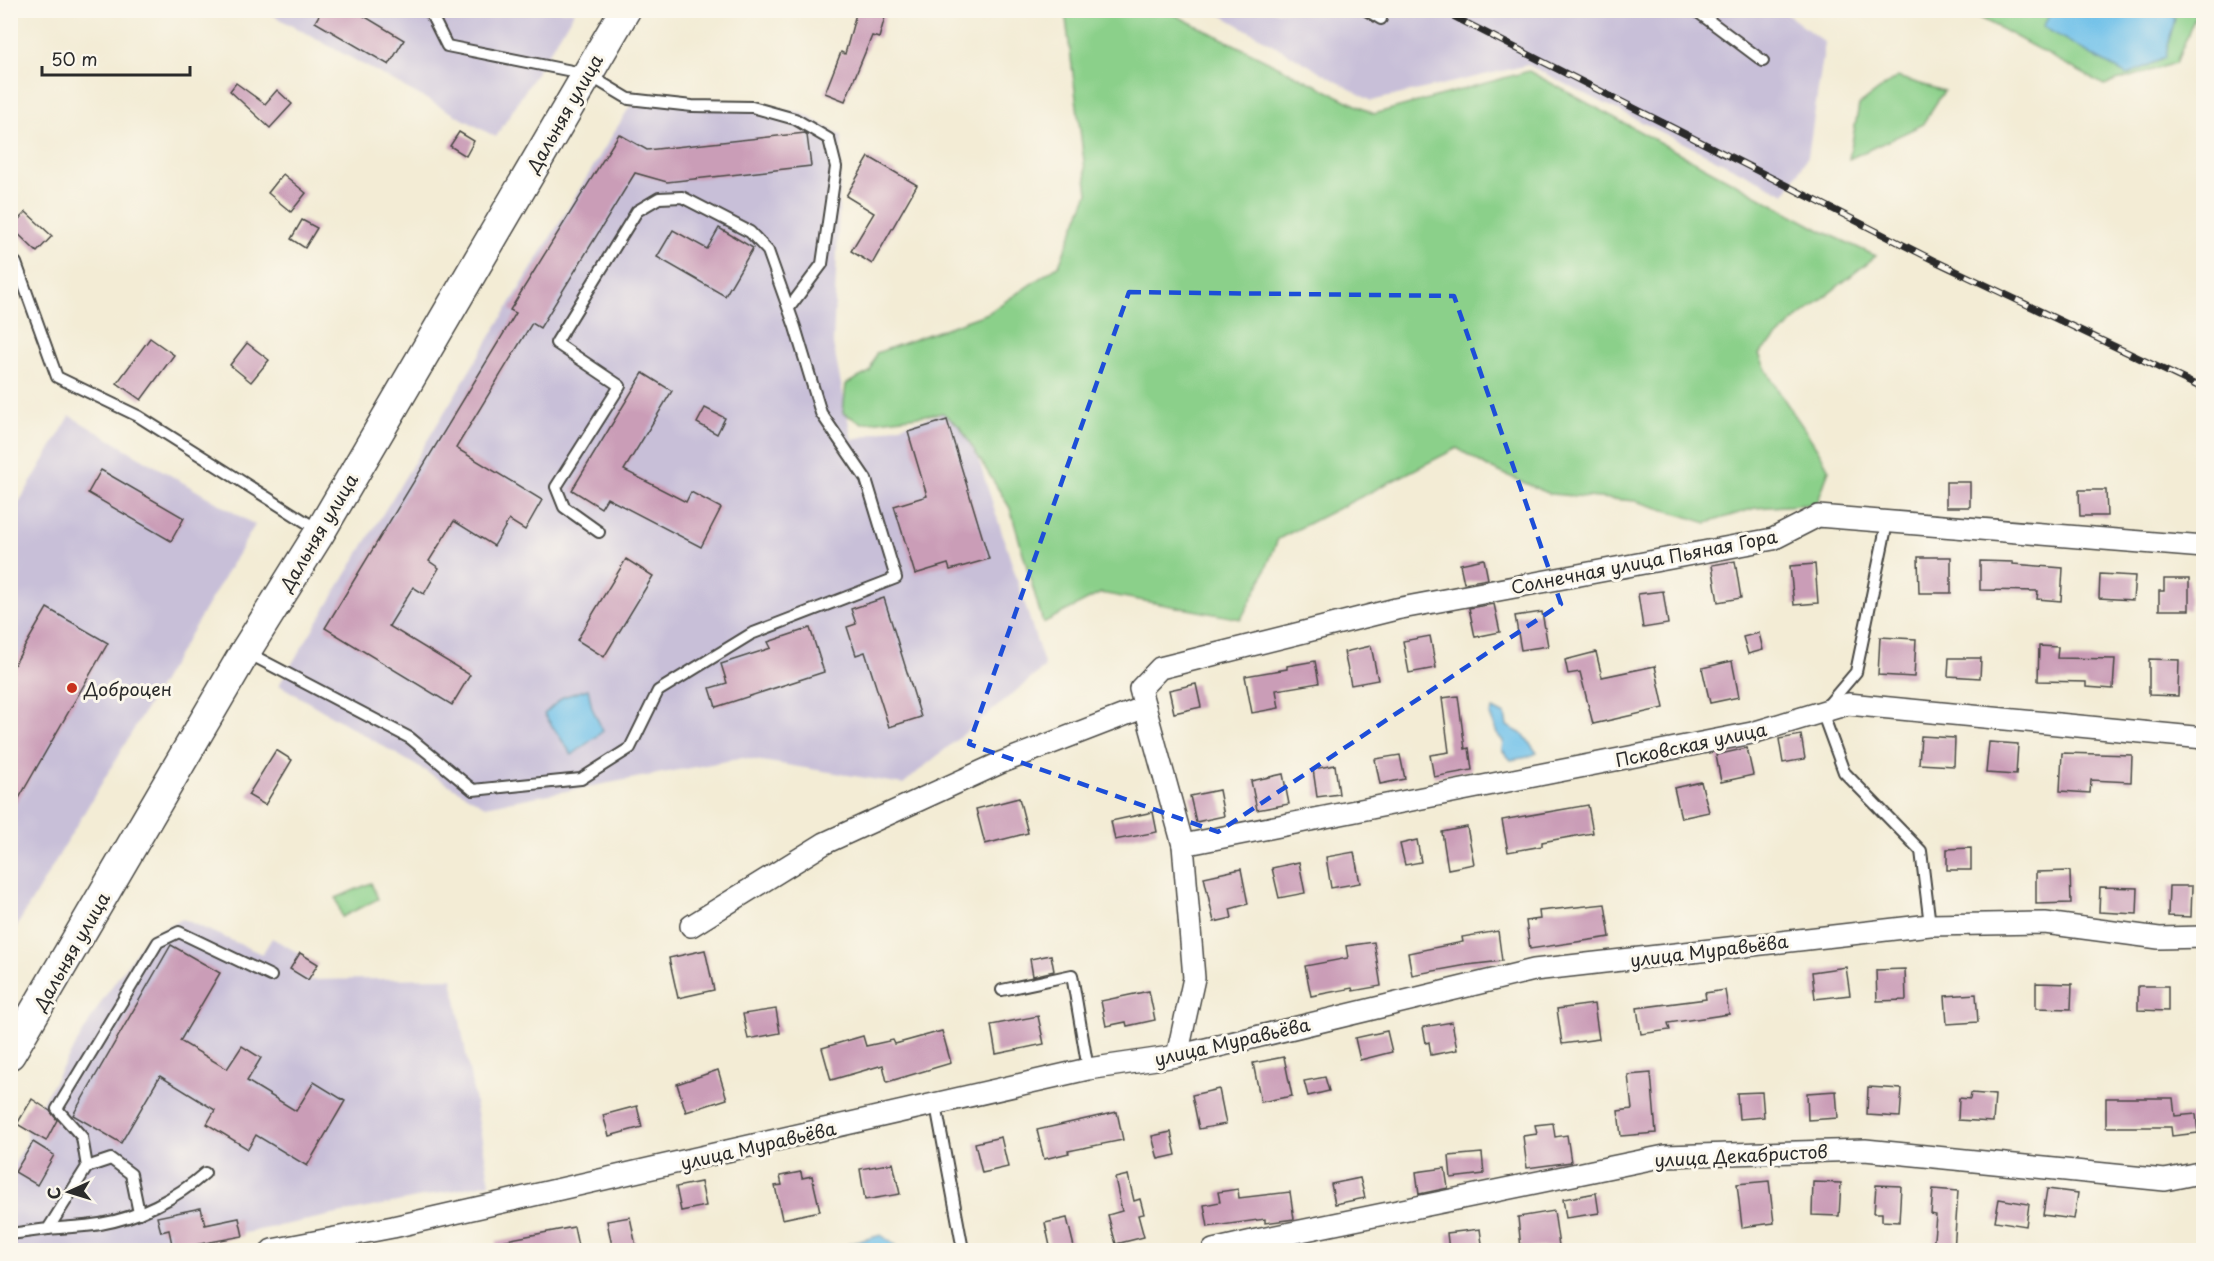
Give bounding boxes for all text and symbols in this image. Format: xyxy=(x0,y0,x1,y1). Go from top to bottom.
scale bar xyxy=(42,39,190,77)
text: 50 m xyxy=(51,45,98,72)
street label: Дальняя улица xyxy=(519,48,609,178)
street label: Дальняя улица xyxy=(272,467,364,597)
street label: Солнечная улица Пьяная Гора xyxy=(1509,522,1780,600)
place label: Доброцен xyxy=(83,675,172,702)
marker: Доброцен xyxy=(65,681,79,695)
street label: Псковская улица xyxy=(1613,715,1770,773)
street label: Дальняя улица xyxy=(26,886,116,1016)
street label: улица Муравьёва xyxy=(1628,927,1790,973)
street label: улица Муравьёва xyxy=(1152,1010,1313,1072)
street label: улица Муравьёва xyxy=(678,1114,839,1176)
street label: улица Декабристов xyxy=(1654,1137,1828,1173)
north arrow xyxy=(39,1162,99,1222)
text: С xyxy=(41,1186,65,1200)

